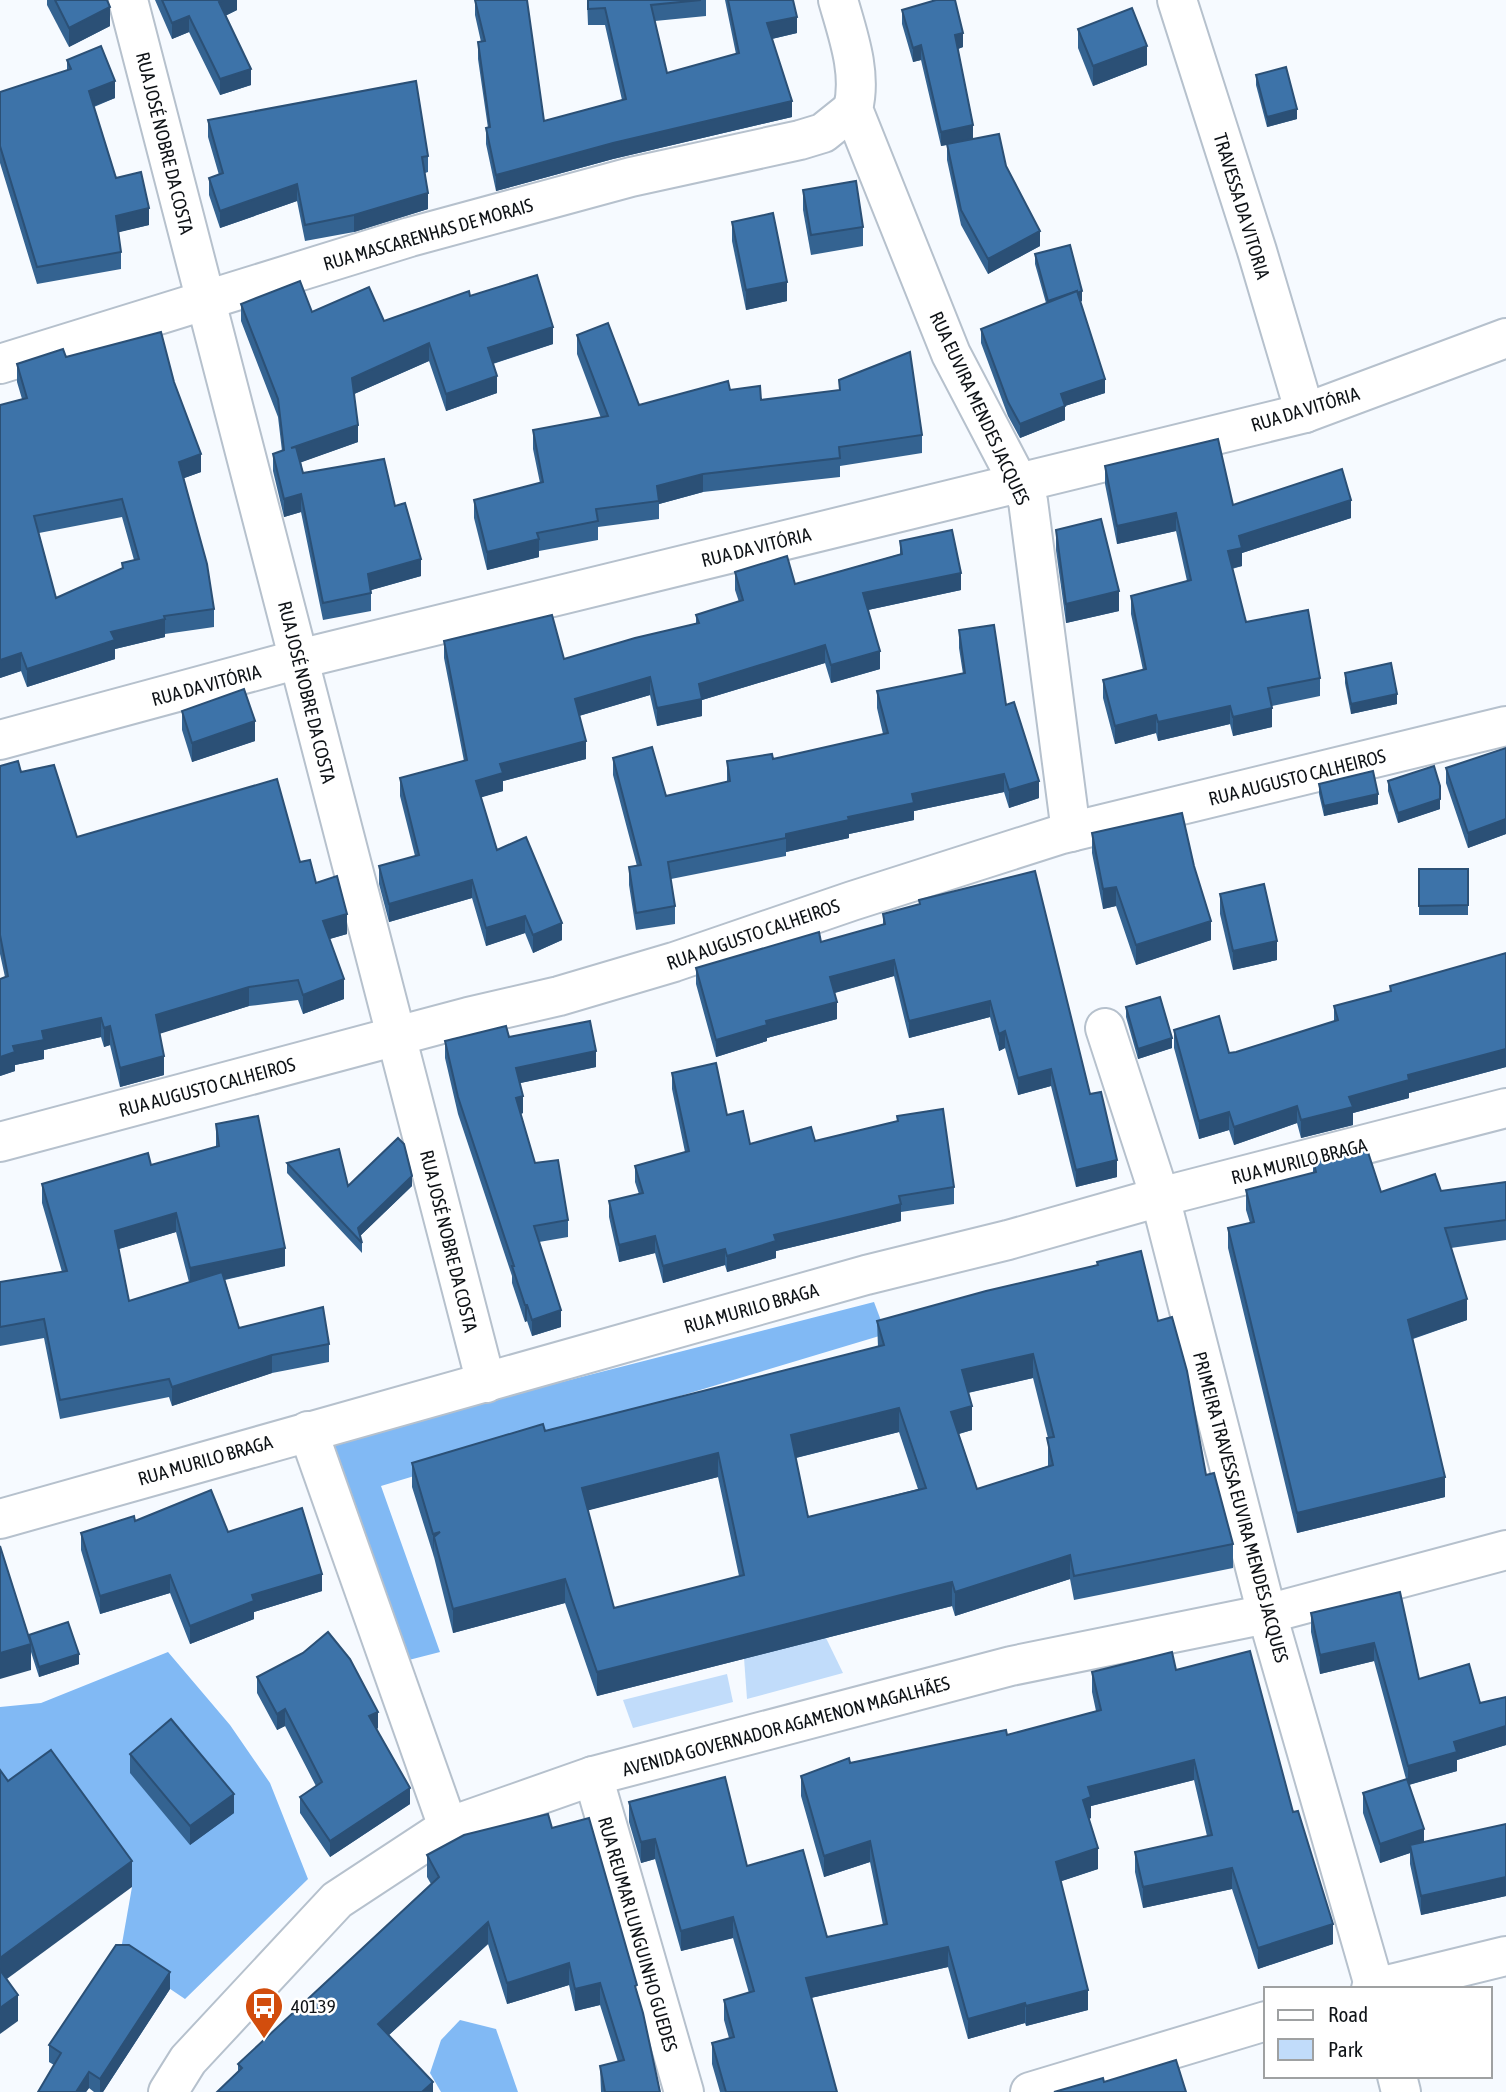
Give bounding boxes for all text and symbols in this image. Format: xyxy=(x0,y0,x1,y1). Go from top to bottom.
street label: RUA JOSÉ NOBRE DA COSTA xyxy=(132,50,198,237)
street label: TRAVESSA DA VITORIA xyxy=(1209,130,1275,282)
street label: RUA MASCARENHAS DE MORAIS xyxy=(321,194,535,274)
street label: RUA EUVIRA MENDES JACQUES xyxy=(925,308,1035,508)
street label: RUA DA VITÓRIA xyxy=(1248,382,1362,436)
street label: RUA DA VITÓRIA xyxy=(699,523,814,571)
street label: RUA JOSÉ NOBRE DA COSTA xyxy=(274,599,340,786)
street label: RUA DA VITÓRIA xyxy=(149,660,264,710)
street label: RUA AUGUSTO CALHEIROS xyxy=(1206,744,1388,810)
street label: RUA AUGUSTO CALHEIROS xyxy=(664,894,842,974)
street label: RUA AUGUSTO CALHEIROS xyxy=(116,1053,298,1121)
street label: RUA MURILO BRAGA xyxy=(1229,1133,1370,1188)
street label: RUA JOSÉ NOBRE DA COSTA xyxy=(416,1148,482,1335)
street label: RUA MURILO BRAGA xyxy=(681,1278,821,1338)
street label: PRIMEIRA TRAVESSA EUVIRA MENDES JACQUES xyxy=(1189,1349,1293,1665)
street label: RUA MURILO BRAGA xyxy=(135,1430,275,1490)
street label: AVENIDA GOVERNADOR AGAMENON MAGALHÃES xyxy=(620,1672,952,1780)
street label: RUA REUMAR LUNGUINHO GUEDES xyxy=(594,1814,682,2054)
bus stop icon: 40139 xyxy=(243,1985,285,2040)
legend xyxy=(1264,1987,1492,2078)
place label: 40139 xyxy=(291,1995,336,2017)
text: Road xyxy=(1328,2002,1368,2026)
text: Park xyxy=(1328,2037,1363,2061)

